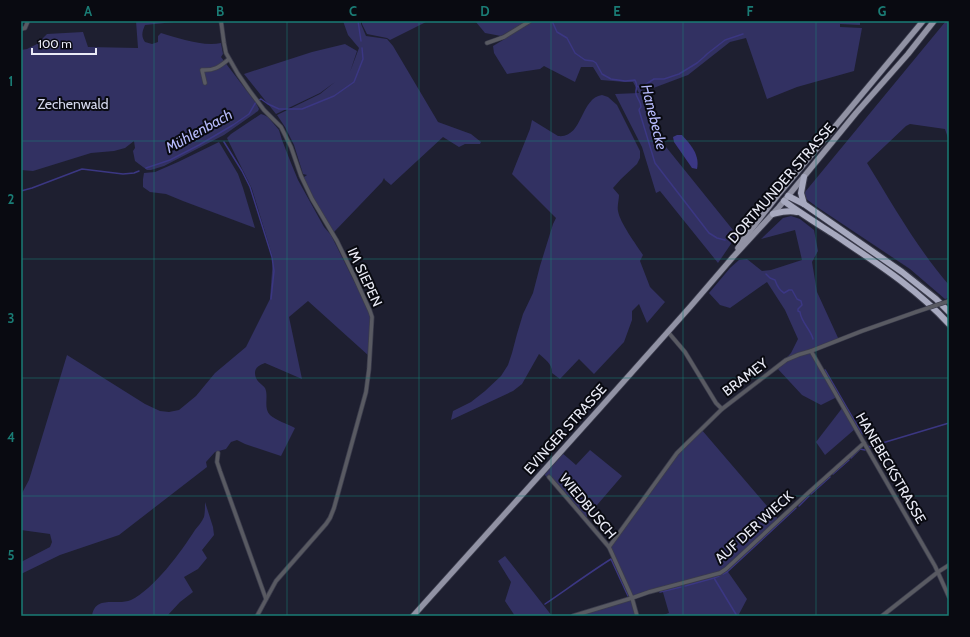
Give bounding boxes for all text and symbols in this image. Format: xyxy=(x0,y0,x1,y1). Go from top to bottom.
text: A xyxy=(84,3,93,19)
text: B xyxy=(216,3,224,19)
text: C xyxy=(349,3,357,19)
text: D xyxy=(480,3,490,19)
text: E xyxy=(613,3,621,19)
text: F xyxy=(747,3,754,19)
text: G xyxy=(878,3,887,19)
scale bar xyxy=(32,30,96,56)
text: 100 m xyxy=(38,36,72,51)
text: 1 xyxy=(9,73,13,89)
water label: Hanebecke xyxy=(637,82,671,152)
park label: Zechenwald xyxy=(37,95,109,113)
water label: Mühlenbach xyxy=(161,105,236,157)
street label: DORTMUNDER STRASSE xyxy=(724,119,838,247)
text: 2 xyxy=(8,191,15,207)
street label: IM SIEPEN xyxy=(344,245,386,309)
text: 3 xyxy=(7,310,15,326)
street label: BRAMEY xyxy=(719,353,772,400)
street label: EVINGER STRASSE xyxy=(520,380,610,478)
street label: HANEBECKSTRASSE xyxy=(852,409,930,527)
text: 4 xyxy=(7,429,15,445)
street label: WIEDBUSCH xyxy=(555,470,621,542)
street label: AUF DER WIECK xyxy=(711,487,797,567)
text: 5 xyxy=(8,547,15,563)

